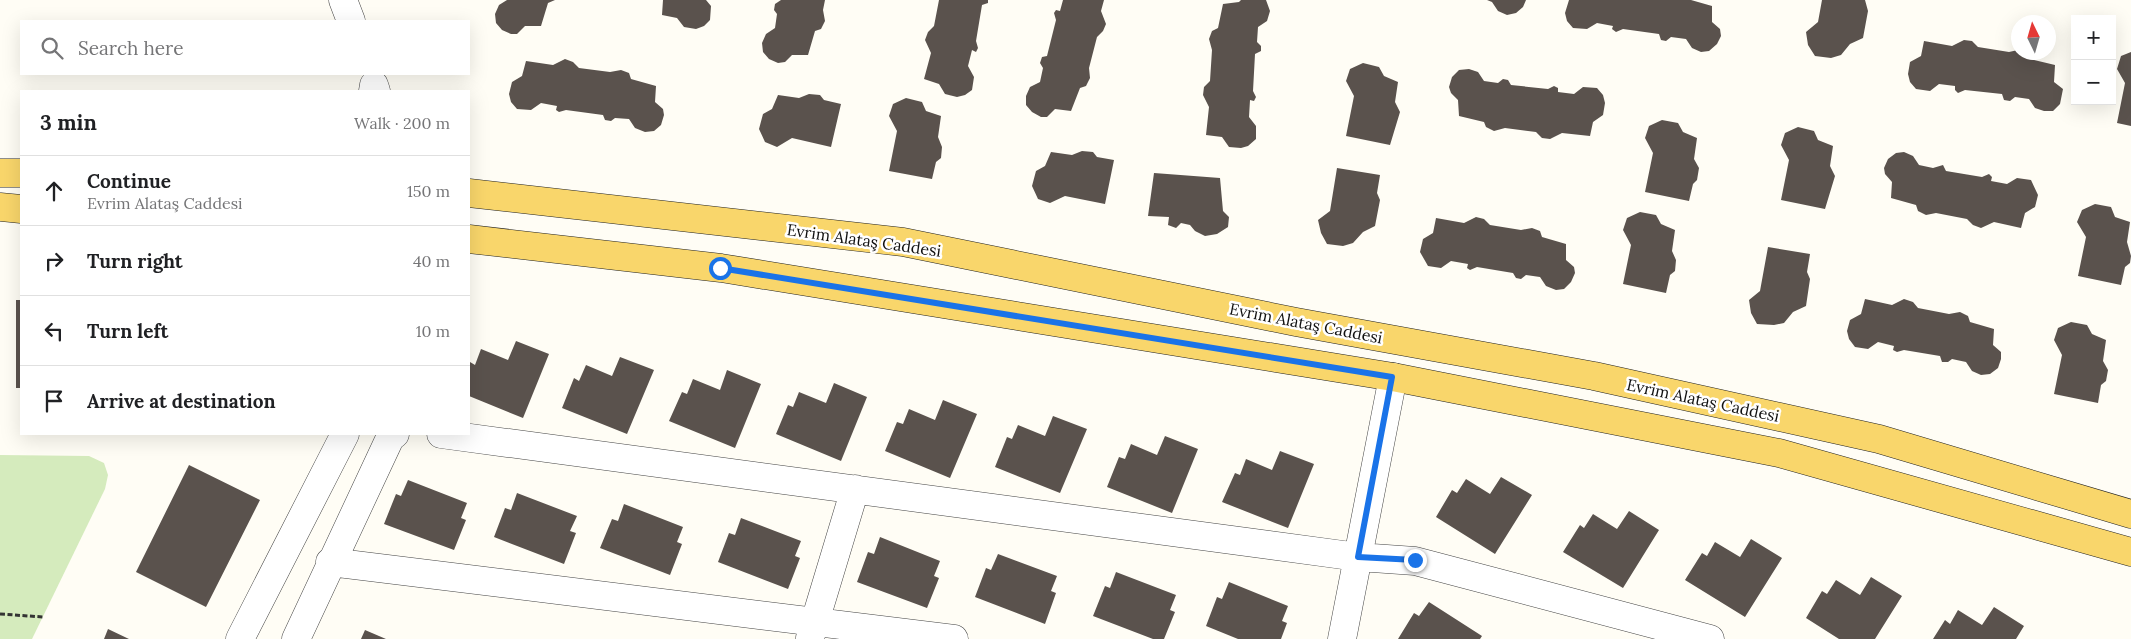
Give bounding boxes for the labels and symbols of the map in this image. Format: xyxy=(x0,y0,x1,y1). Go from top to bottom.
north arrow xyxy=(2011,15,2056,60)
street label: Evrim Alataş Caddesi xyxy=(786,219,942,261)
route start xyxy=(709,257,732,280)
street label: Evrim Alataş Caddesi xyxy=(1228,298,1384,348)
street label: Evrim Alataş Caddesi xyxy=(1625,374,1781,426)
route end xyxy=(1404,549,1427,572)

